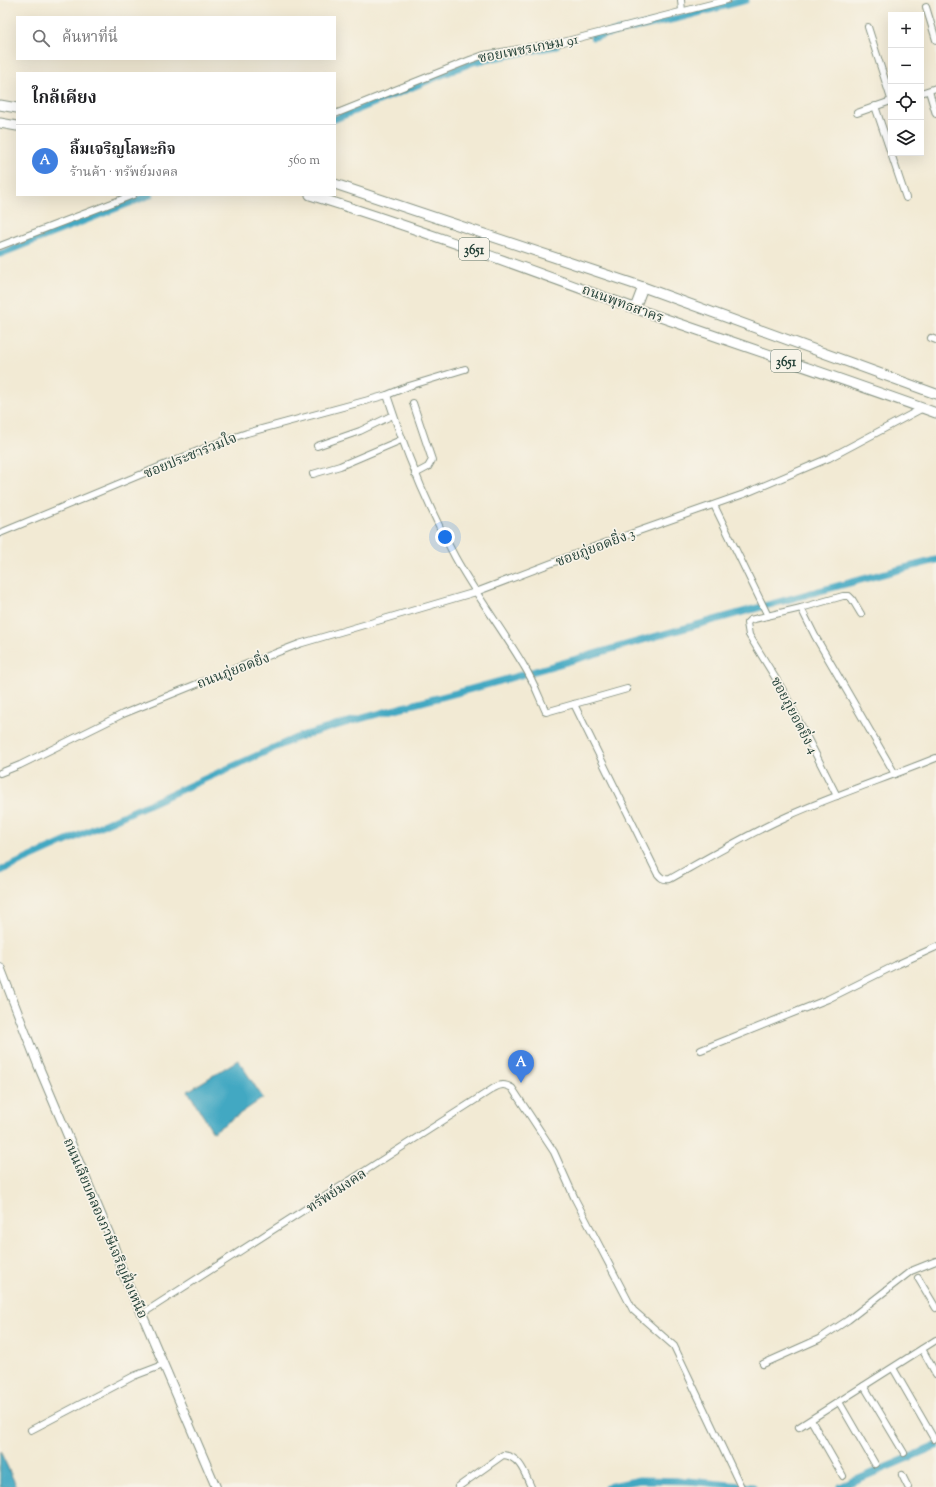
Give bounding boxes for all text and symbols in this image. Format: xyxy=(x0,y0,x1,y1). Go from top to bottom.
map controls xyxy=(888,12,924,156)
button: + xyxy=(888,12,924,48)
search box xyxy=(16,16,336,60)
icon: search xyxy=(30,27,52,49)
text: ค้นหาที่นี่ xyxy=(62,28,118,49)
street label: ซอยเพชรเกษม 91 xyxy=(477,30,580,69)
button: − xyxy=(888,48,924,84)
button: locate xyxy=(888,84,924,120)
text: ใกล้เคียง xyxy=(32,87,97,111)
button: layers xyxy=(888,120,924,156)
text: ลิ้มเจริญโลหะกิจ xyxy=(70,140,176,161)
text: A xyxy=(40,152,50,170)
text: 560 m xyxy=(289,152,320,170)
text: ร้านค้า · ทรัพย์มงคล xyxy=(70,164,178,182)
road number: 3651 xyxy=(459,238,489,260)
street label: ถนนพุทธสาคร xyxy=(579,281,666,329)
road number: 3651 xyxy=(771,350,801,372)
street label: ซอยประชาร่วมใจ xyxy=(140,427,240,485)
street label: ซอยภู่ยอดยิ่ง 3 xyxy=(553,523,639,573)
your location xyxy=(435,527,455,547)
street label: ถนนภู่ยอดยิ่ง xyxy=(194,647,273,695)
street label: ซอยภู่ยอดยิ่ง 4 xyxy=(764,673,823,758)
pin: A xyxy=(508,1050,534,1083)
street label: ถนนเลียบคลองภาษีเจริญฝั่งเหนือ xyxy=(57,1135,153,1322)
street label: ทรัพย์มงคล xyxy=(303,1164,371,1219)

